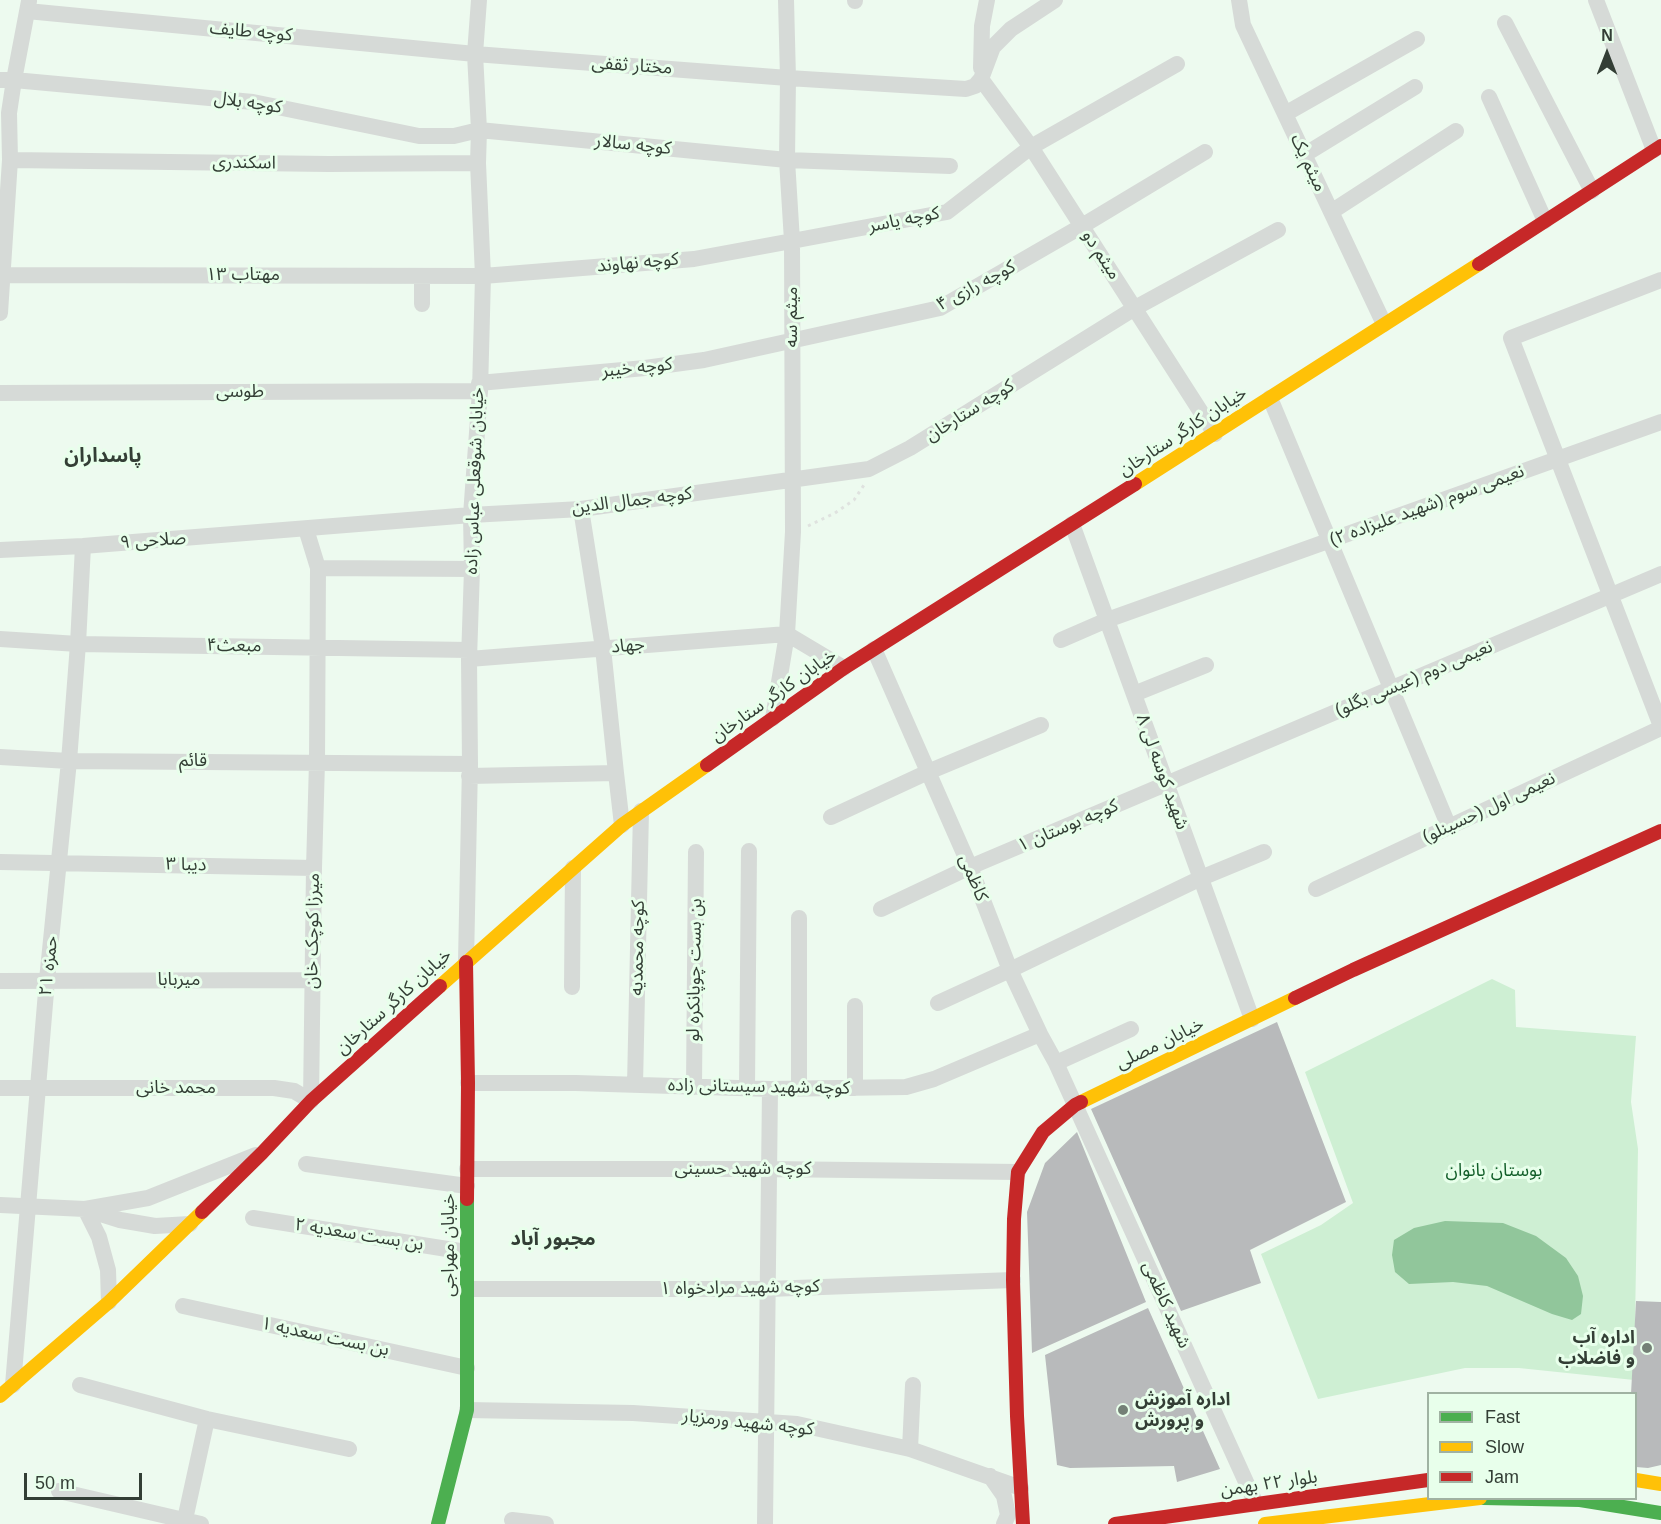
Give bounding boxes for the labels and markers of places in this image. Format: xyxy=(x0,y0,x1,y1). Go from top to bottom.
place label: اداره آب و فاضلاب xyxy=(1558,1327,1635,1370)
marker: اداره آب و فاضلاب xyxy=(1640,1341,1654,1355)
place label: اداره آموزش و پرورش xyxy=(1135,1389,1231,1432)
marker: اداره آموزش و پرورش xyxy=(1116,1403,1130,1417)

